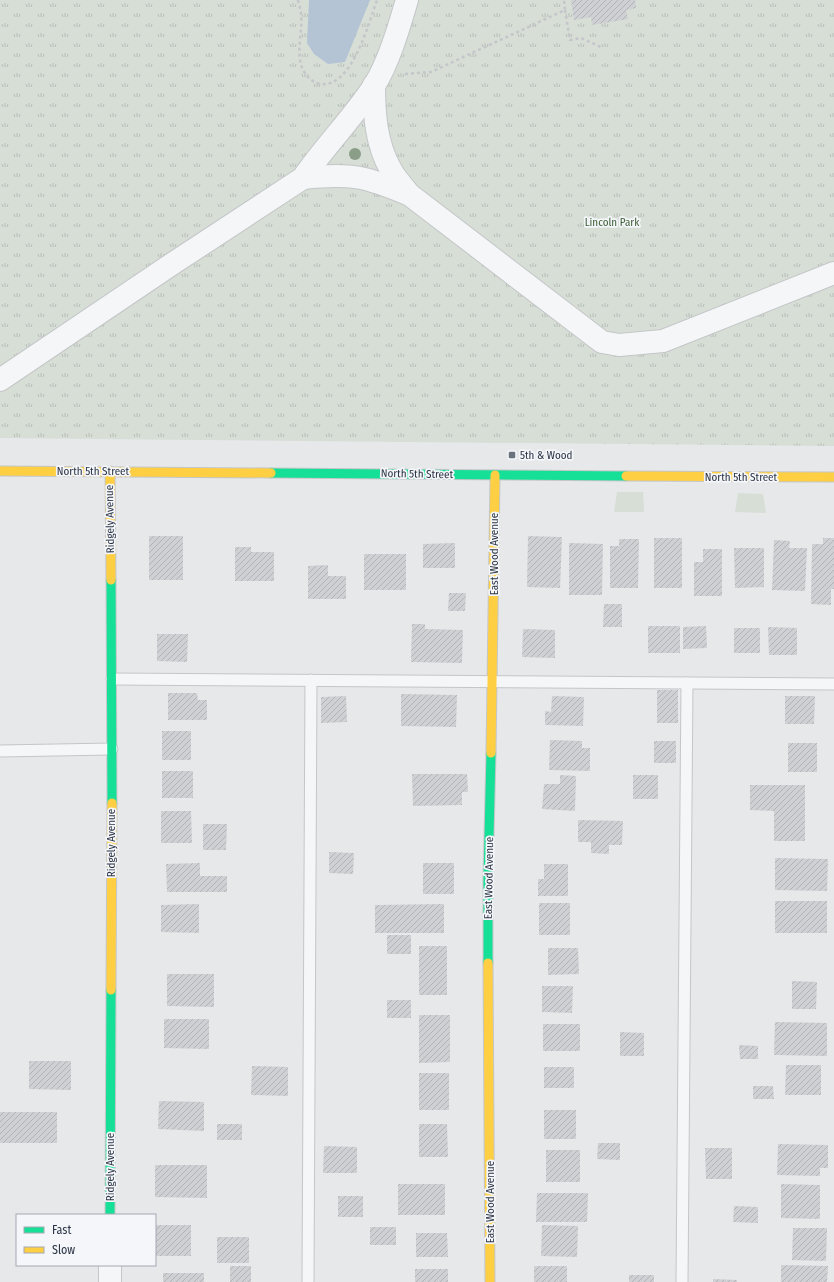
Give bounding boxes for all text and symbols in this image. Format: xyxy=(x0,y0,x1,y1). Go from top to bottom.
park label: Lincoln Park xyxy=(585,216,640,229)
place label: 5th & Wood xyxy=(520,449,572,462)
marker: 5th & Wood xyxy=(507,450,517,460)
street label: North 5th Street xyxy=(57,465,130,478)
street label: North 5th Street xyxy=(381,467,454,481)
street label: North 5th Street xyxy=(705,471,778,484)
street label: Ridgely Avenue xyxy=(103,485,117,553)
street label: East Wood Avenue xyxy=(488,513,501,595)
street label: Ridgely Avenue xyxy=(105,809,118,877)
street label: East Wood Avenue xyxy=(482,837,496,919)
street label: Ridgely Avenue xyxy=(104,1133,117,1201)
street label: East Wood Avenue xyxy=(484,1161,497,1243)
legend xyxy=(16,1214,156,1266)
text: Fast xyxy=(52,1223,71,1237)
text: Slow xyxy=(52,1243,75,1257)

